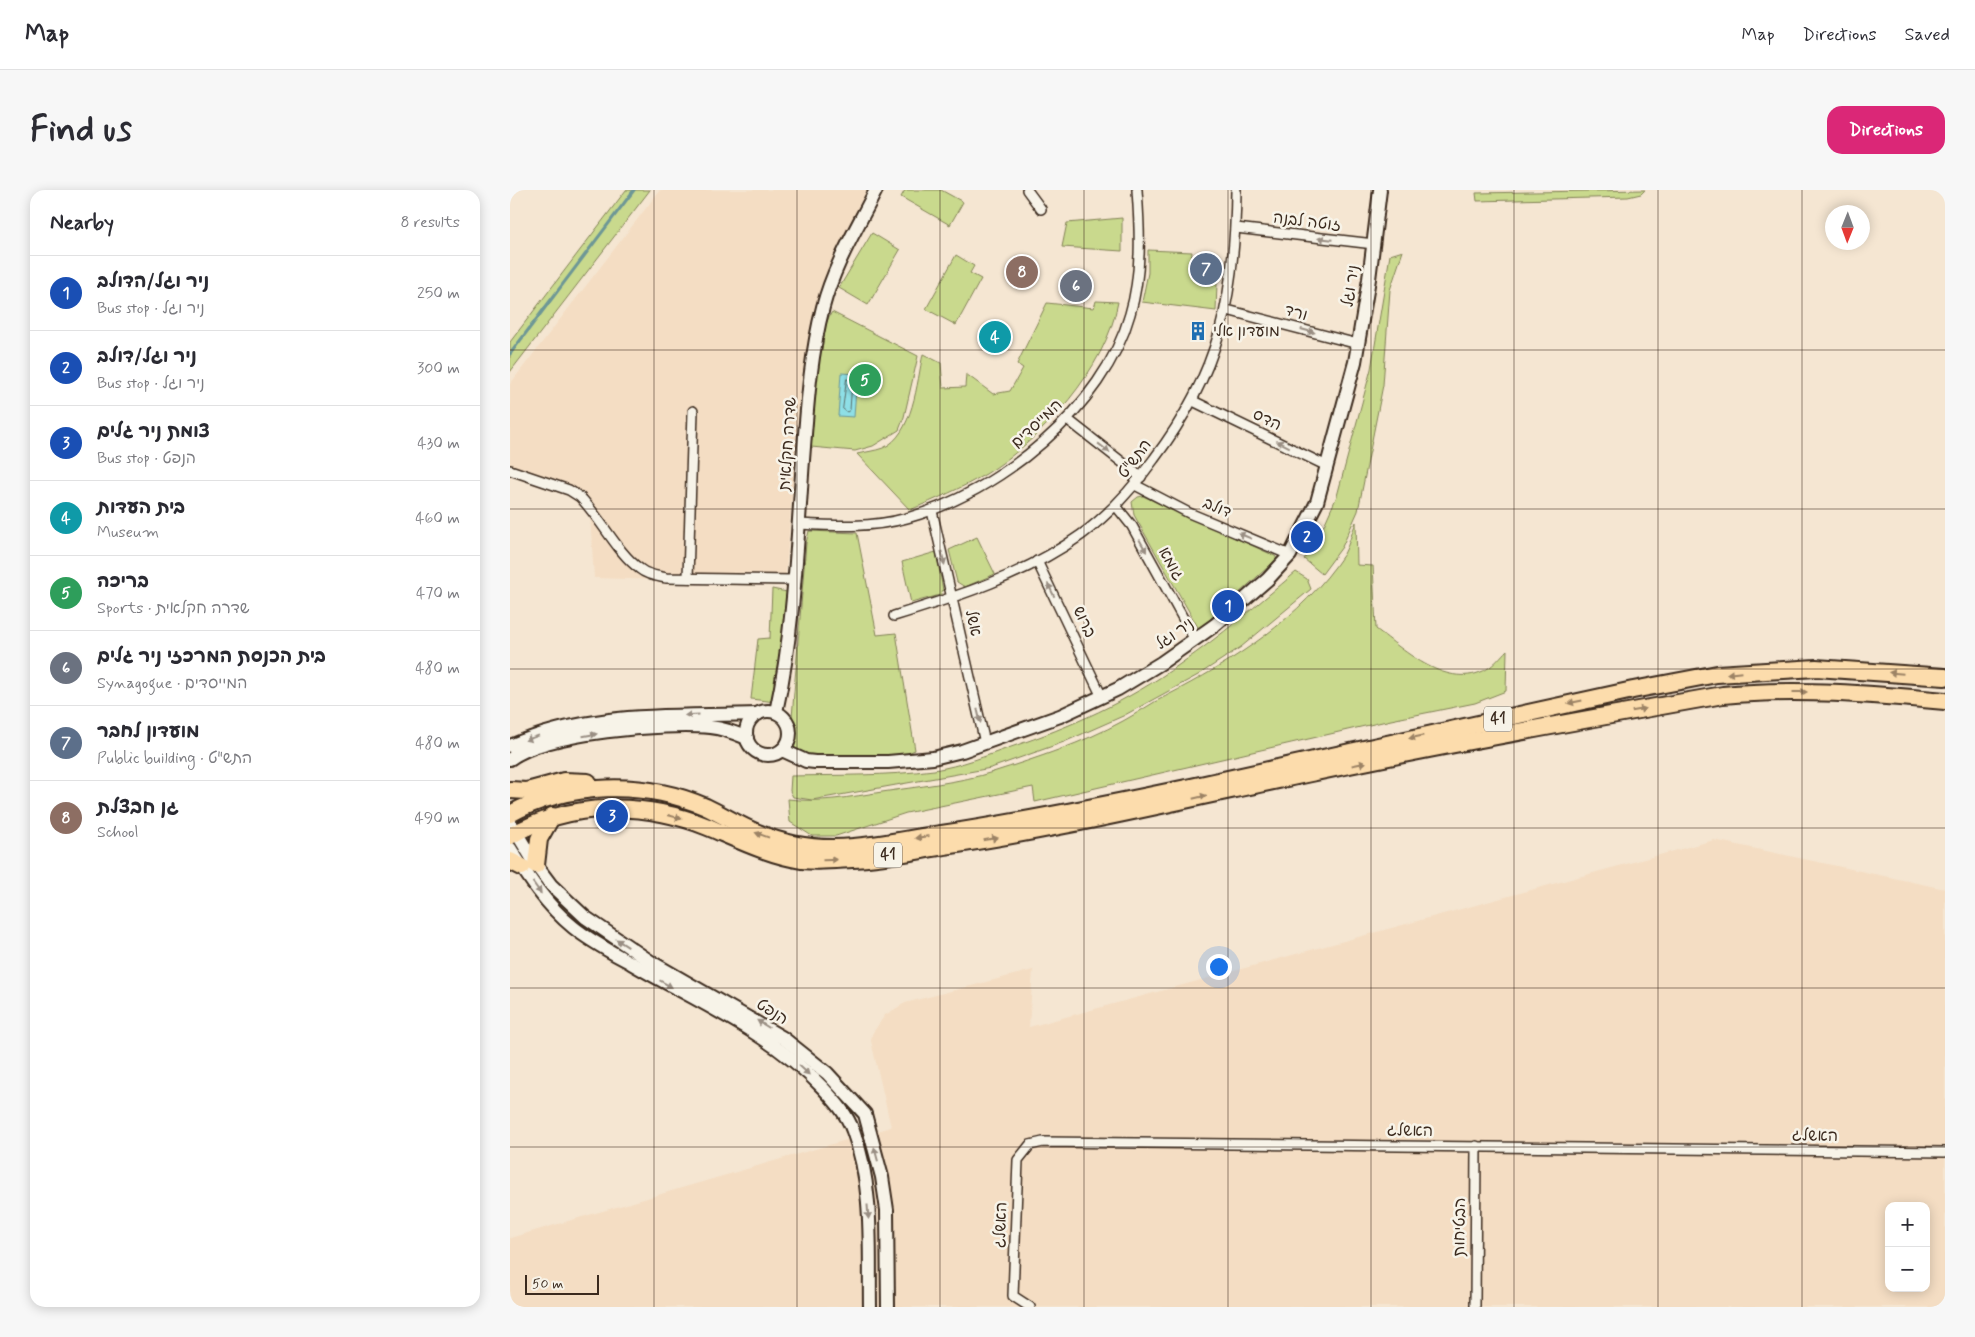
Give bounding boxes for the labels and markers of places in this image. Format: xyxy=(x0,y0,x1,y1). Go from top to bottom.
pin: 7 xyxy=(1190,250,1222,288)
pin: 8 xyxy=(1006,253,1038,291)
pin: 6 xyxy=(1060,267,1092,305)
pin: 4 xyxy=(979,318,1011,356)
building icon: מועדון אלי xyxy=(1187,320,1209,342)
place label: מועדון אלי xyxy=(1213,321,1280,342)
pin: 5 xyxy=(849,361,881,399)
pin: 2 xyxy=(1291,518,1323,556)
pin: 1 xyxy=(1212,587,1244,625)
pin: 3 xyxy=(596,797,628,835)

